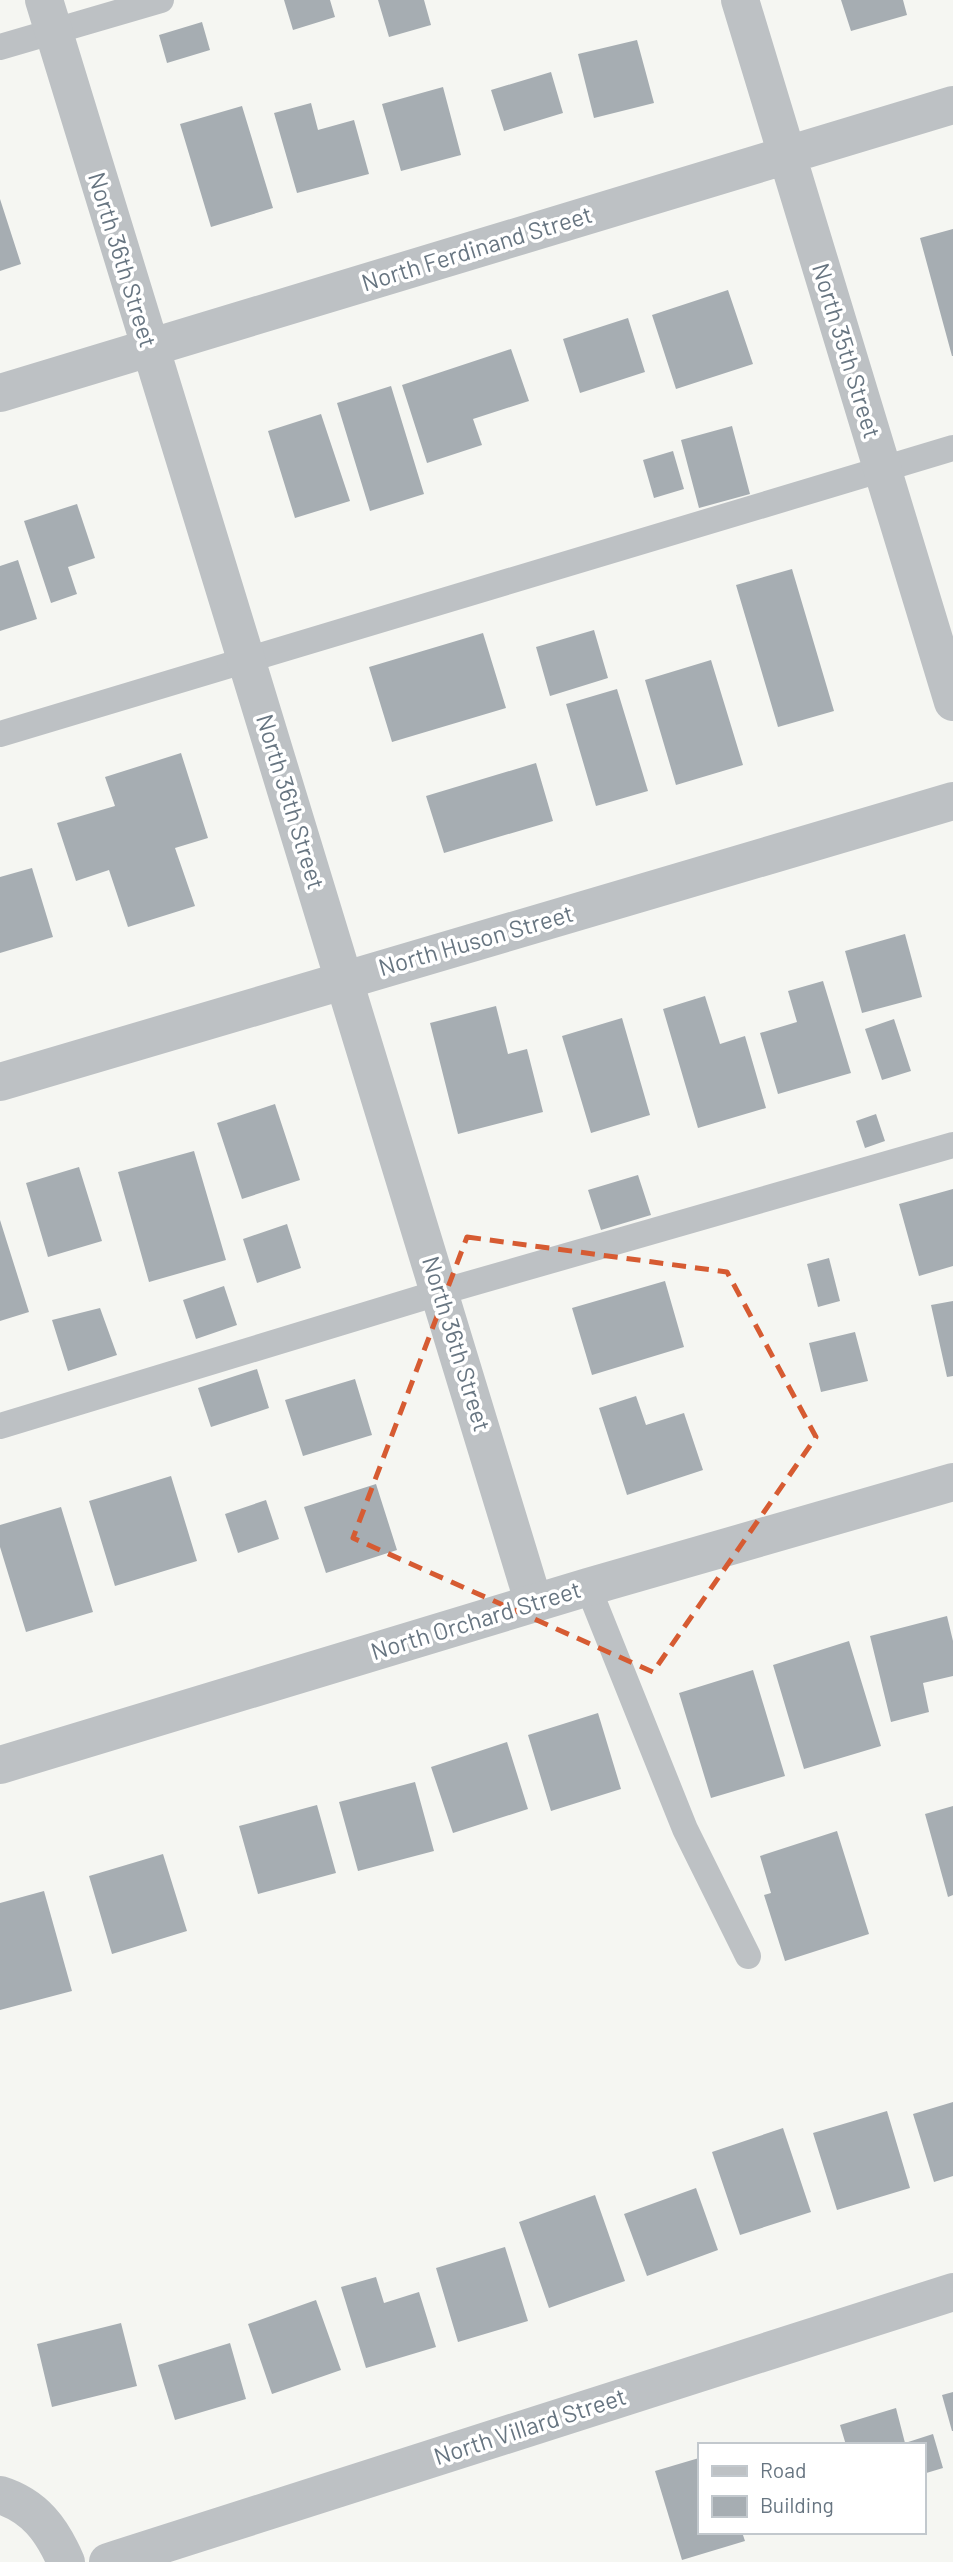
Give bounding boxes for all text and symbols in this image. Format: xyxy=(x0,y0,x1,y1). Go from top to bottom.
street label: North 36th Street xyxy=(83,169,164,351)
street label: North Ferdinand Street xyxy=(358,199,595,296)
street label: North 35th Street xyxy=(807,260,888,442)
street label: North 36th Street xyxy=(251,711,332,893)
street label: North Huson Street xyxy=(375,898,576,981)
street label: North 36th Street xyxy=(417,1253,498,1435)
street label: North Orchard Street xyxy=(367,1574,584,1665)
street label: North Villard Street xyxy=(430,2381,629,2470)
legend xyxy=(698,2443,925,2534)
text: Road xyxy=(760,2457,806,2482)
text: Building xyxy=(760,2492,834,2517)

